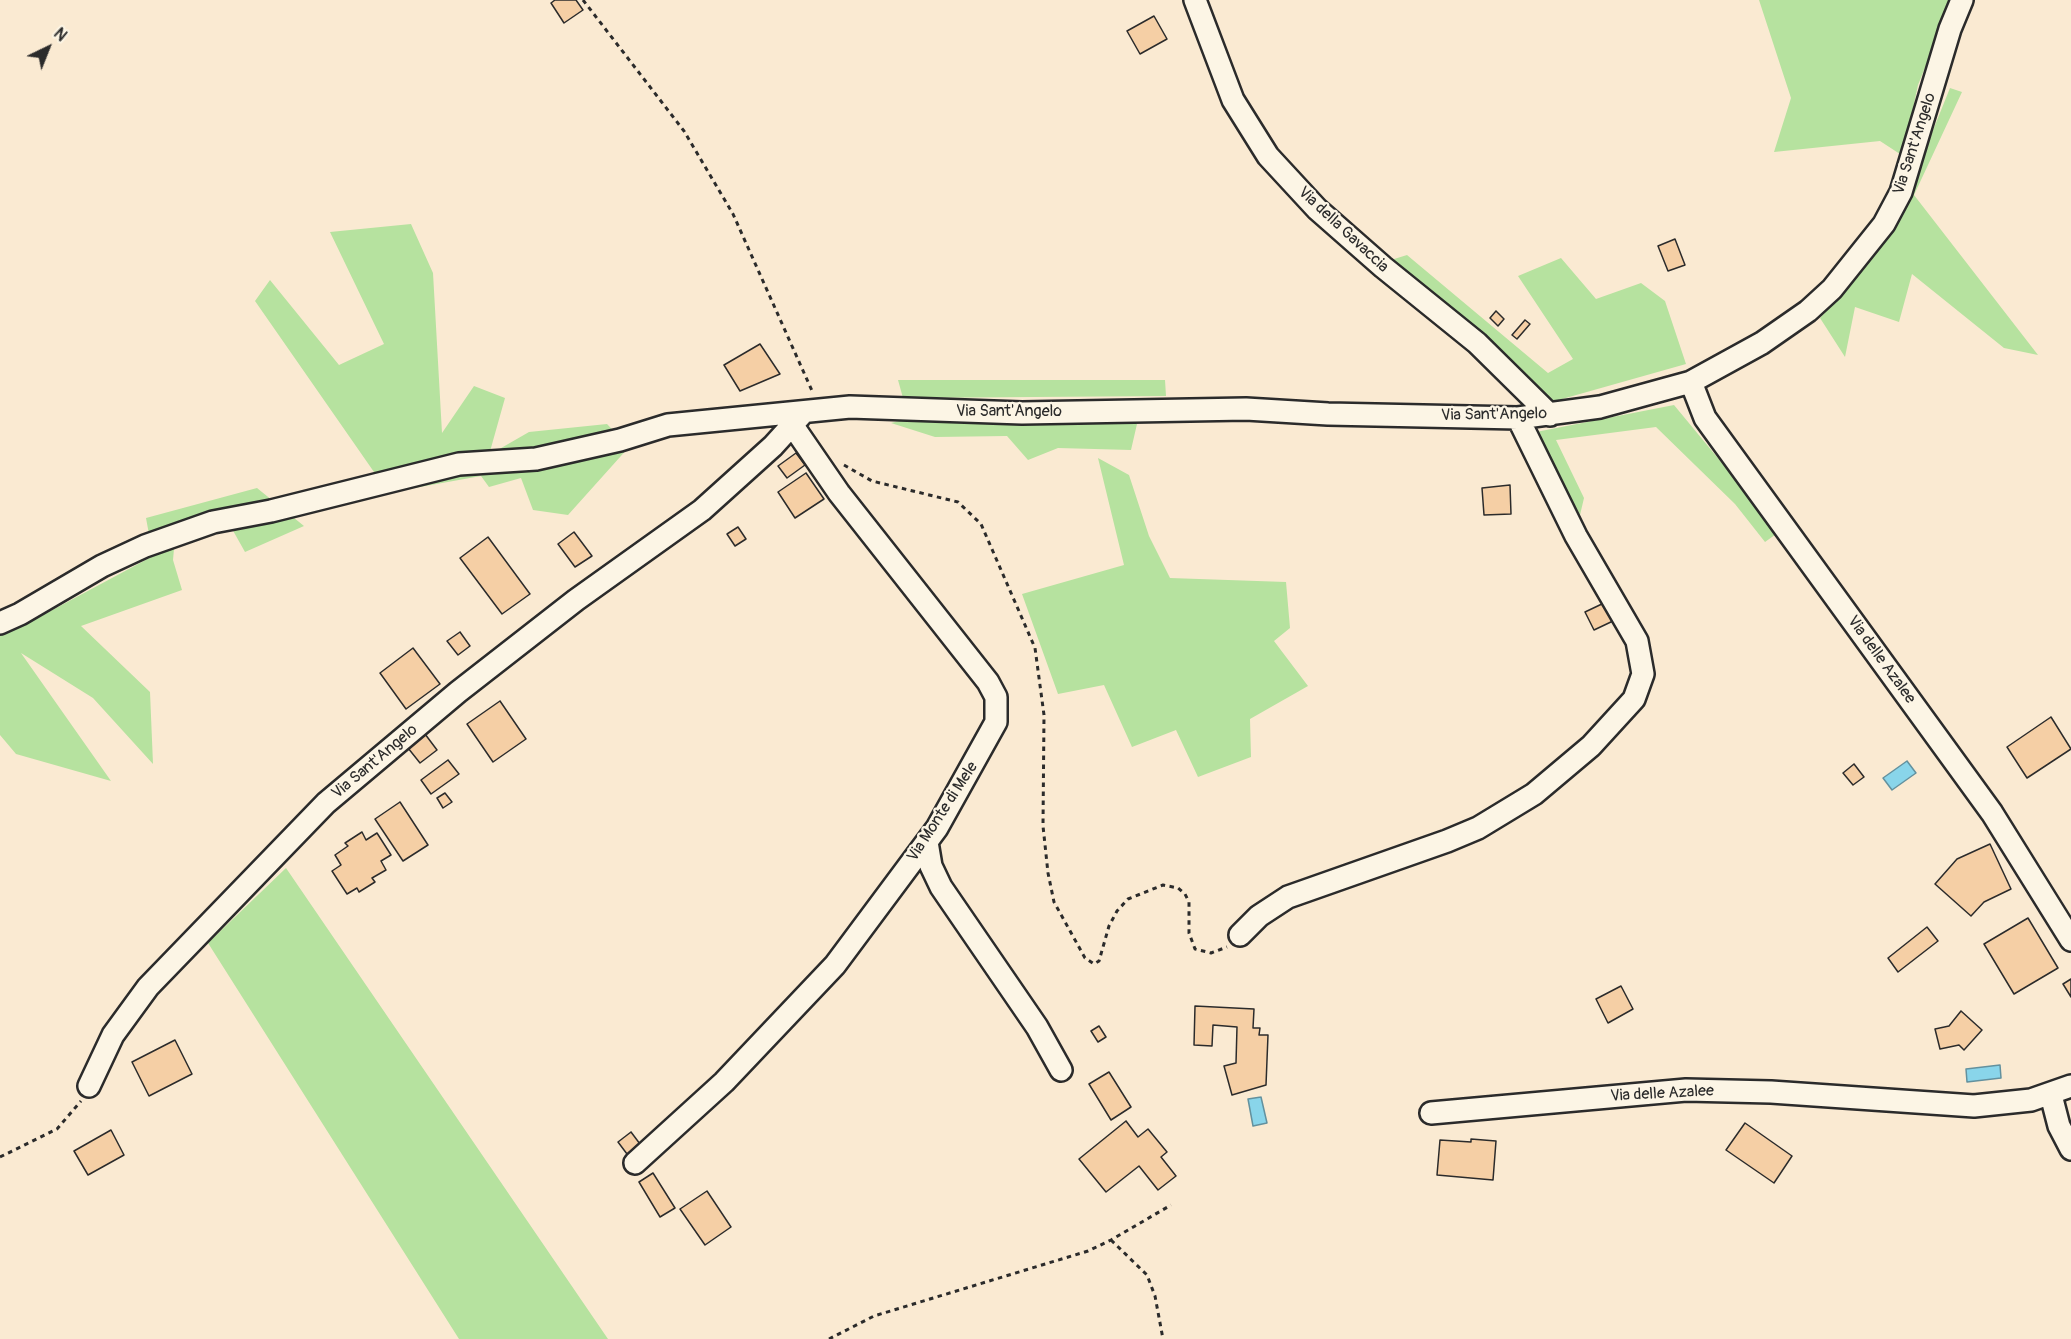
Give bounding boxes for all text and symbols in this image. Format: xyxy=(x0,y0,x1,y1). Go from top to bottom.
north arrow xyxy=(18,18,78,78)
text: N xyxy=(49,24,71,46)
street label: Via Sant'Angelo xyxy=(1890,91,1940,197)
street label: Via della Gavaccia xyxy=(1294,183,1392,277)
street label: Via Sant'Angelo xyxy=(956,402,1062,422)
street label: Via Sant'Angelo xyxy=(1441,404,1547,426)
street label: Via delle Azalee xyxy=(1843,612,1919,708)
street label: Via Sant'Angelo xyxy=(328,721,422,803)
street label: Via Monte di Mele xyxy=(904,758,982,866)
street label: Via delle Azalee xyxy=(1610,1082,1714,1106)

